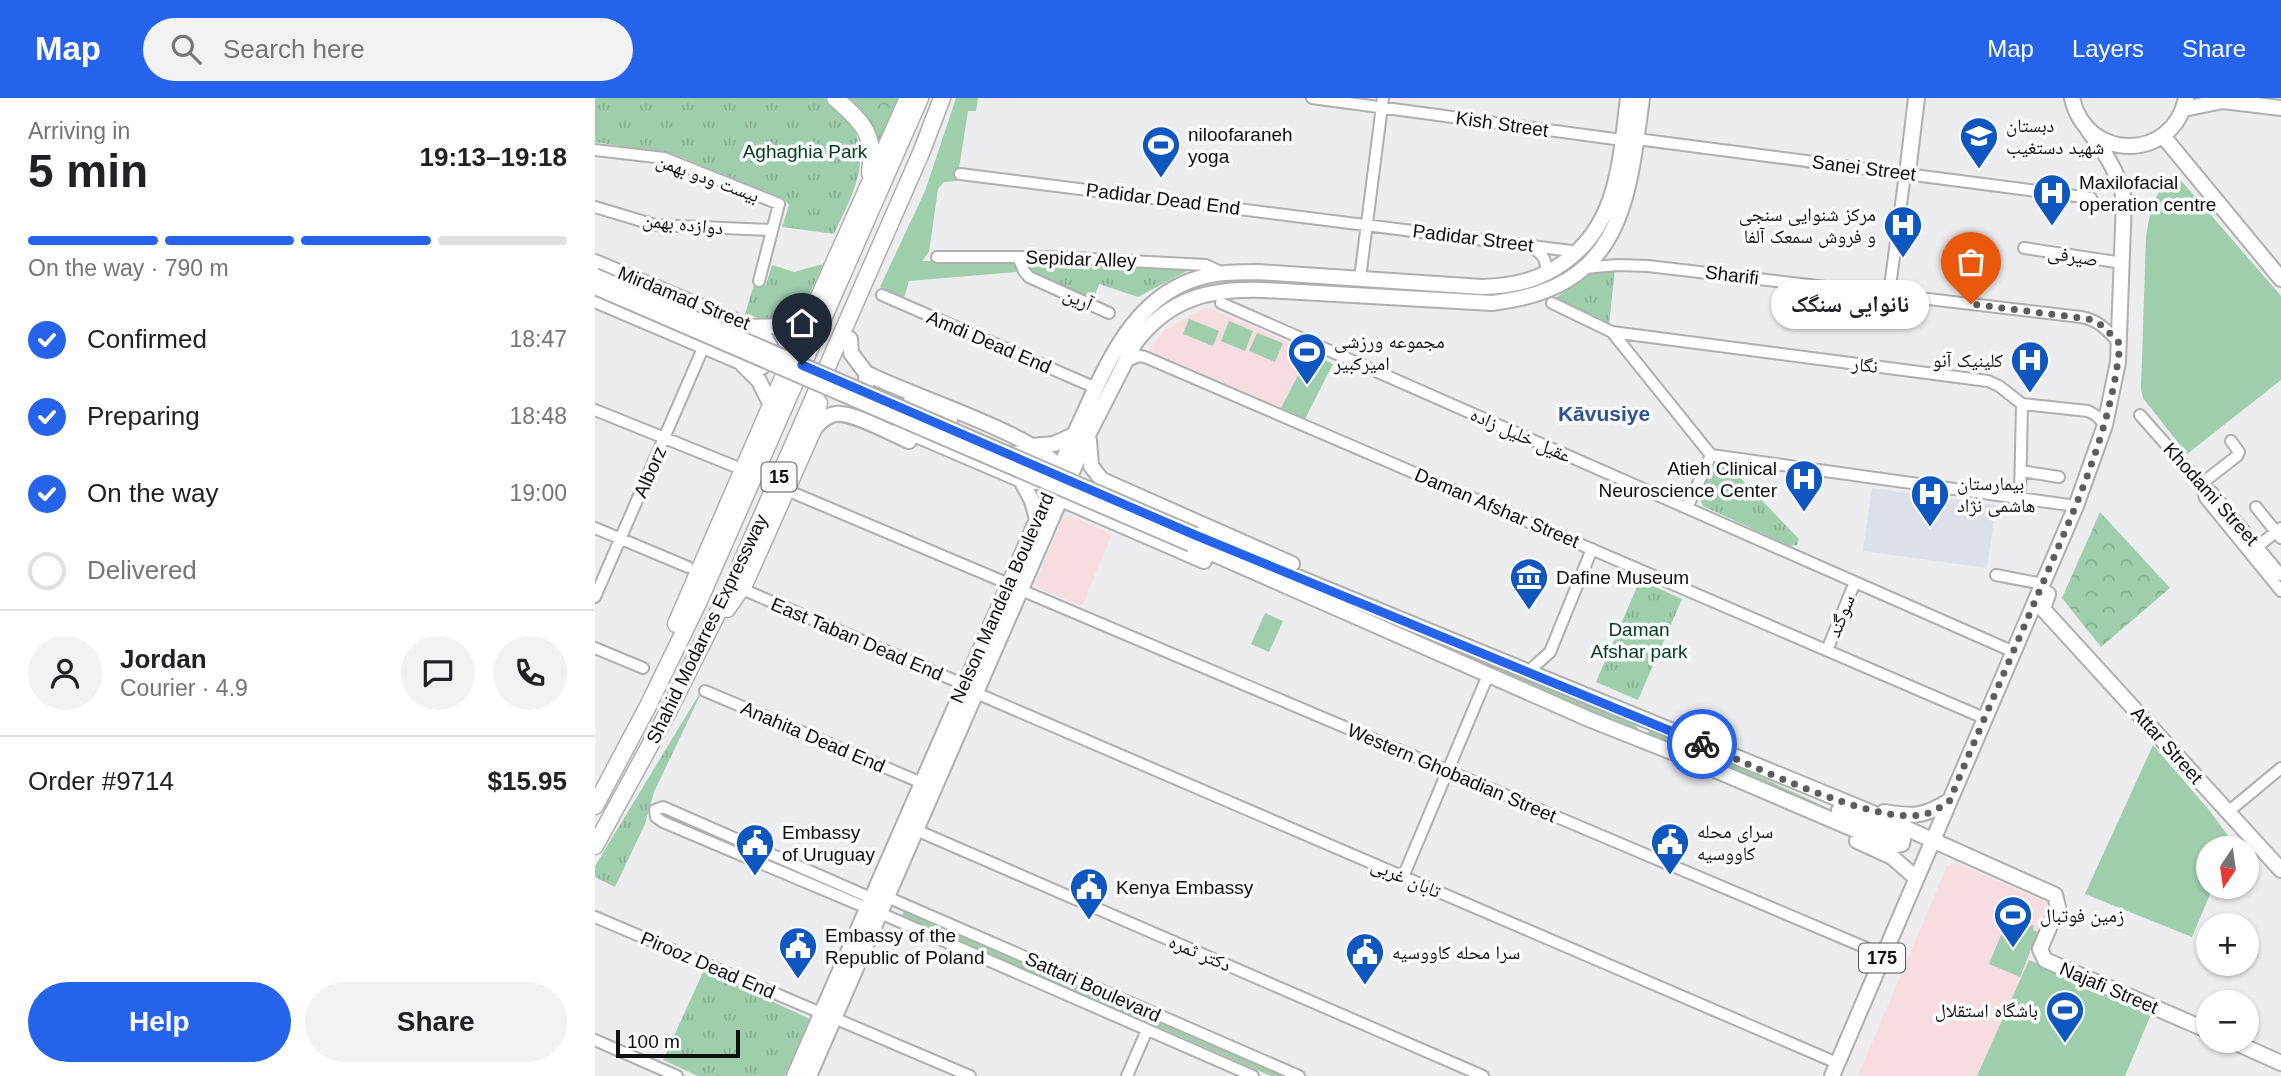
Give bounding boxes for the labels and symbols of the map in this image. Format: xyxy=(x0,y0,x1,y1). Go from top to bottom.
street label: Kish Street xyxy=(1455,107,1550,141)
school or university icon: دبستان شهید دستغیب xyxy=(1958,115,2000,170)
place label: دبستان شهید دستغیب xyxy=(2006,115,2104,159)
sports icon: niloofaraneh yoga xyxy=(1140,124,1182,179)
place label: niloofaraneh yoga xyxy=(1188,124,1293,167)
park label: Aghaghia Park xyxy=(743,141,868,162)
street label: بیست ودو بهمن xyxy=(653,150,762,207)
street label: Sanei Street xyxy=(1811,151,1918,185)
hospital icon: Maxilofacial operation centre xyxy=(2031,172,2073,227)
place label: Maxilofacial operation centre xyxy=(2079,172,2216,215)
street label: Padidar Dead End xyxy=(1085,179,1241,219)
place label: مرکز شنوایی سنجی و فروش سمعک آلفا xyxy=(1739,204,1876,248)
hospital icon: مرکز شنوایی سنجی و فروش سمعک آلفا xyxy=(1882,204,1924,259)
street label: دوازده بهمن xyxy=(642,209,724,240)
street label: Padidar Street xyxy=(1411,220,1535,256)
pin xyxy=(1941,232,2001,304)
street label: صیرفی xyxy=(2046,242,2100,271)
street label: Sepidar Alley xyxy=(1025,247,1137,271)
street label: Sharifi xyxy=(1704,261,1760,289)
street label: Mirdamad Street xyxy=(615,262,754,334)
callout: نانوایی سنگک xyxy=(1771,280,1929,328)
street label: آرین xyxy=(1060,283,1097,316)
pin xyxy=(772,293,832,365)
street label: Amdi Dead End xyxy=(924,306,1054,378)
sports icon: مجموعه ورزشی امیرکبیر xyxy=(1286,331,1328,386)
place label: مجموعه ورزشی امیرکبیر xyxy=(1333,331,1445,375)
hospital icon: کلینیک آنو xyxy=(2009,339,2051,394)
place label: کلینیک آنو xyxy=(1933,350,2003,372)
street label: نگار xyxy=(1850,353,1879,378)
district label: Kāvusiye xyxy=(1558,402,1650,425)
street label: عقیل خلیل زاده xyxy=(1467,403,1575,468)
street label: Khodami Street xyxy=(2159,438,2263,550)
street label: Alborz xyxy=(629,443,671,501)
place label: Atieh Clinical Neuroscience Center xyxy=(1599,458,1778,501)
hospital icon: Atieh Clinical Neuroscience Center xyxy=(1783,458,1825,513)
road number: 15 xyxy=(761,463,797,492)
street label: Daman Afshar Street xyxy=(1412,464,1583,552)
hospital icon: بیمارستان هاشمی نژاد xyxy=(1909,473,1951,528)
place label: بیمارستان هاشمی نژاد xyxy=(1957,473,2035,517)
street label: Nelson Mandela Boulevard xyxy=(946,490,1058,706)
street label: Shahid Modarres Expressway xyxy=(642,511,772,747)
museum icon: Dafine Museum xyxy=(1508,556,1550,611)
place label: Dafine Museum xyxy=(1556,567,1689,588)
street label: سوگند xyxy=(1823,592,1860,641)
street label: East Taban Dead End xyxy=(768,593,946,685)
park label: Daman Afshar park xyxy=(1590,619,1688,662)
street label: Anahita Dead End xyxy=(738,697,888,777)
street label: Attar Street xyxy=(2127,702,2207,788)
courier xyxy=(1667,709,1737,779)
street label: Western Ghobadian Street xyxy=(1345,719,1560,827)
public building icon: سرای محله کاووسیه xyxy=(1649,821,1691,876)
place label: سرای محله کاووسیه xyxy=(1697,821,1773,865)
public building icon: Embassy of Uruguay xyxy=(734,822,776,877)
place label: Embassy of Uruguay xyxy=(782,822,875,865)
north arrow xyxy=(2196,836,2259,900)
street label: تابان غربی xyxy=(1368,854,1444,903)
public building icon: Kenya Embassy xyxy=(1068,866,1110,921)
place label: Kenya Embassy xyxy=(1116,877,1254,898)
sports icon: زمین فوتبال xyxy=(1992,894,2034,949)
place label: زمین فوتبال xyxy=(2040,905,2124,927)
public building icon: Embassy of the Republic of Poland xyxy=(777,925,819,980)
place label: Embassy of the Republic of Poland xyxy=(825,925,985,968)
street label: Pirooz Dead End xyxy=(638,927,778,1003)
street label: دکتر ثمره xyxy=(1165,931,1234,976)
public building icon: سرا محله کاووسیه xyxy=(1344,931,1386,986)
place label: سرا محله کاووسیه xyxy=(1392,942,1520,964)
road number: 175 xyxy=(1859,944,1905,972)
street label: Sattari Boulevard xyxy=(1022,948,1164,1026)
street label: Najafi Street xyxy=(2057,958,2162,1018)
sports icon: باشگاه استقلال xyxy=(2044,989,2086,1044)
place label: باشگاه استقلال xyxy=(1935,1000,2038,1022)
scale bar xyxy=(616,1027,740,1059)

